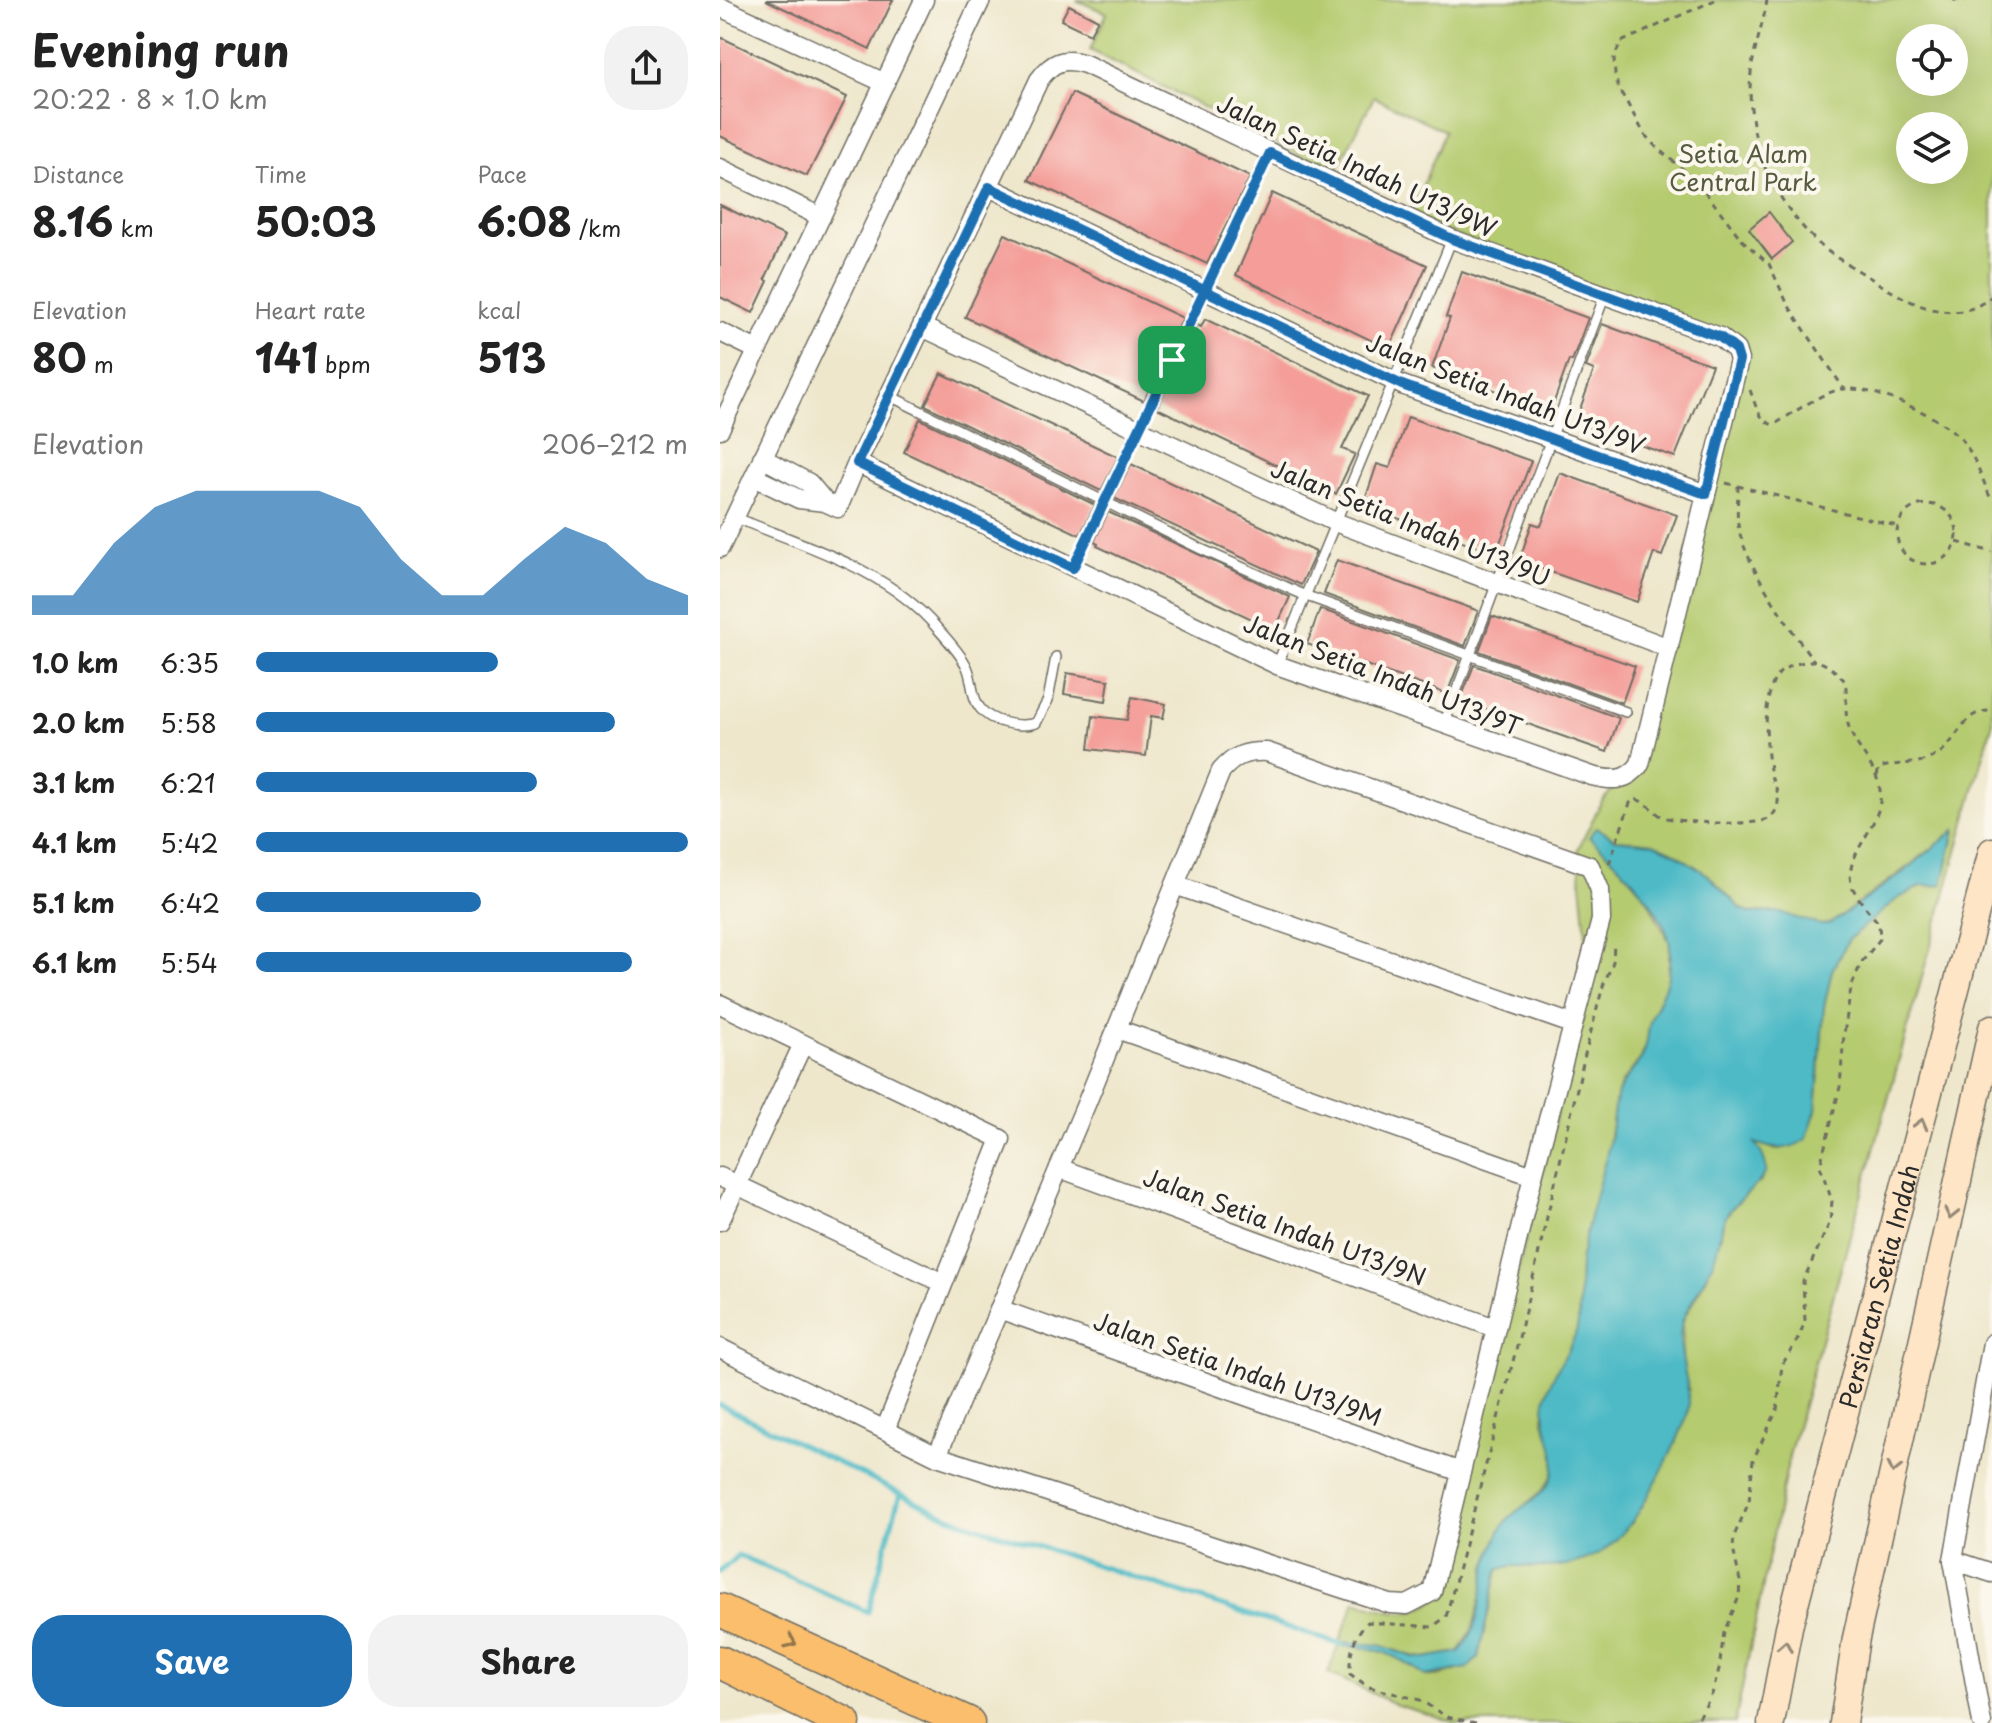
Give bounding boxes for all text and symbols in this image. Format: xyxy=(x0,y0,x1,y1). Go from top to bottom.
text: Evening run xyxy=(32,16,290,82)
map controls xyxy=(1896,24,1968,184)
button: locate xyxy=(1896,24,1968,96)
button: share xyxy=(604,26,688,110)
text: 20:22 · 8 × 1.0 km xyxy=(32,79,268,118)
street label: Jalan Setia Indah U13/9W xyxy=(1211,84,1503,246)
button: layers xyxy=(1896,112,1968,184)
park label: Setia Alam Central Park xyxy=(1669,135,1817,199)
text: Distance xyxy=(32,157,124,190)
text: Time xyxy=(255,157,307,190)
text: Pace xyxy=(477,157,527,190)
text: 8.16 xyxy=(32,190,113,251)
text: 50:03 xyxy=(255,190,377,251)
text: 6:08 xyxy=(477,190,572,251)
text: km xyxy=(113,211,154,244)
text: /km xyxy=(572,211,621,244)
text: Elevation xyxy=(32,293,127,326)
text: Heart rate xyxy=(255,293,366,326)
text: kcal xyxy=(477,293,521,326)
street label: Jalan Setia Indah U13/9V xyxy=(1361,323,1651,463)
text: 80 xyxy=(32,326,87,387)
text: 141 xyxy=(255,326,318,387)
text: 513 xyxy=(477,326,546,387)
pin xyxy=(1138,326,1206,394)
icon: arrive xyxy=(1150,338,1194,382)
text: m xyxy=(87,347,114,380)
text: bpm xyxy=(318,347,371,380)
text: Elevation xyxy=(32,424,144,463)
text: 206–212 m xyxy=(542,424,688,463)
street label: Jalan Setia Indah U13/9U xyxy=(1266,449,1556,595)
street label: Jalan Setia Indah U13/9T xyxy=(1239,604,1528,744)
text: 1.0 km xyxy=(32,643,119,682)
text: 6:35 xyxy=(160,643,219,682)
text: 2.0 km xyxy=(32,703,125,742)
text: 5:58 xyxy=(160,703,217,742)
text: 3.1 km xyxy=(32,763,115,802)
text: 6:21 xyxy=(160,763,216,802)
text: 4.1 km xyxy=(32,823,117,862)
text: 5:42 xyxy=(160,823,219,862)
text: 5.1 km xyxy=(32,883,115,922)
text: 6:42 xyxy=(160,883,220,922)
text: 6.1 km xyxy=(32,943,117,982)
text: 5:54 xyxy=(160,943,218,982)
one-way arrow xyxy=(1911,1117,1928,1131)
street label: Jalan Setia Indah U13/9N xyxy=(1139,1158,1431,1294)
street label: Persiaran Setia Indah xyxy=(1829,1160,1927,1412)
one-way arrow xyxy=(1943,1206,1960,1220)
street label: Jalan Setia Indah U13/9M xyxy=(1089,1302,1387,1434)
one-way arrow xyxy=(1886,1460,1903,1474)
button: Save xyxy=(32,1615,352,1707)
button: Share xyxy=(368,1615,688,1707)
one-way arrow xyxy=(783,1633,797,1649)
one-way arrow xyxy=(1776,1640,1793,1654)

